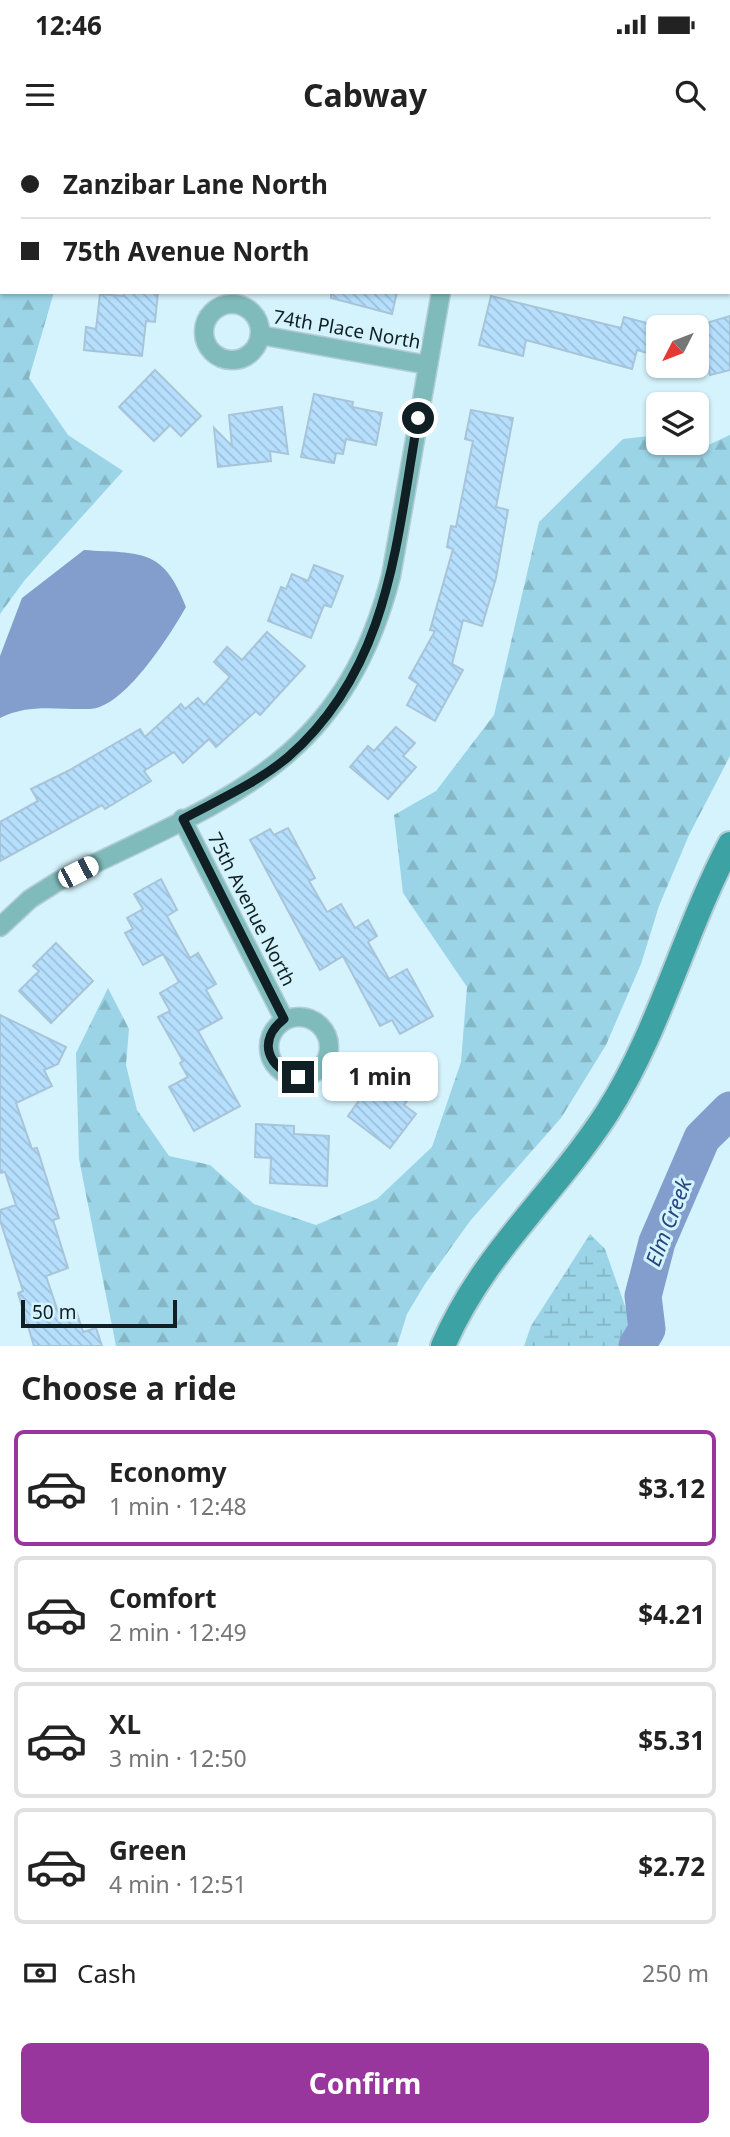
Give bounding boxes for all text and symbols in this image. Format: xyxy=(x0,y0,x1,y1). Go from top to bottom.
text: 12:46 xyxy=(35,7,102,43)
text: Cabway xyxy=(303,73,427,116)
icon: menu xyxy=(21,76,59,114)
icon: search xyxy=(671,76,709,114)
text: Zanzibar Lane North xyxy=(63,166,328,202)
text: 75th Avenue North xyxy=(63,233,309,269)
street label: 74th Place North xyxy=(271,303,423,355)
north arrow xyxy=(646,315,709,378)
map controls xyxy=(646,315,709,455)
button: layers xyxy=(646,392,709,455)
route start xyxy=(402,402,434,434)
street label: 75th Avenue North xyxy=(202,828,302,990)
car xyxy=(55,853,102,891)
callout: 1 min xyxy=(322,1052,438,1102)
text: 1 min xyxy=(348,1060,412,1092)
route end xyxy=(282,1061,314,1093)
water label: Elm Creek xyxy=(639,1173,698,1270)
scale bar xyxy=(21,1297,177,1329)
text: 50 m xyxy=(32,1299,76,1325)
text: Choose a ride xyxy=(21,1366,237,1409)
text: Economy xyxy=(109,1454,227,1490)
icon: car xyxy=(25,1457,88,1520)
text: $3.12 xyxy=(638,1470,705,1506)
text: 1 min · 12:48 xyxy=(109,1490,247,1522)
text: Comfort xyxy=(109,1580,217,1616)
icon: car xyxy=(25,1583,88,1646)
text: $4.21 xyxy=(638,1596,705,1632)
text: 2 min · 12:49 xyxy=(109,1616,247,1648)
text: XL xyxy=(109,1706,141,1742)
icon: car xyxy=(25,1709,88,1772)
text: $5.31 xyxy=(638,1722,705,1758)
text: 3 min · 12:50 xyxy=(109,1742,247,1774)
text: Green xyxy=(109,1832,187,1868)
icon: car xyxy=(25,1835,88,1898)
text: $2.72 xyxy=(638,1848,705,1884)
text: 4 min · 12:51 xyxy=(109,1868,247,1900)
icon: cash xyxy=(21,1954,59,1992)
text: Cash xyxy=(77,1955,137,1991)
text: 250 m xyxy=(642,1957,709,1989)
button: Confirm xyxy=(21,2043,709,2123)

